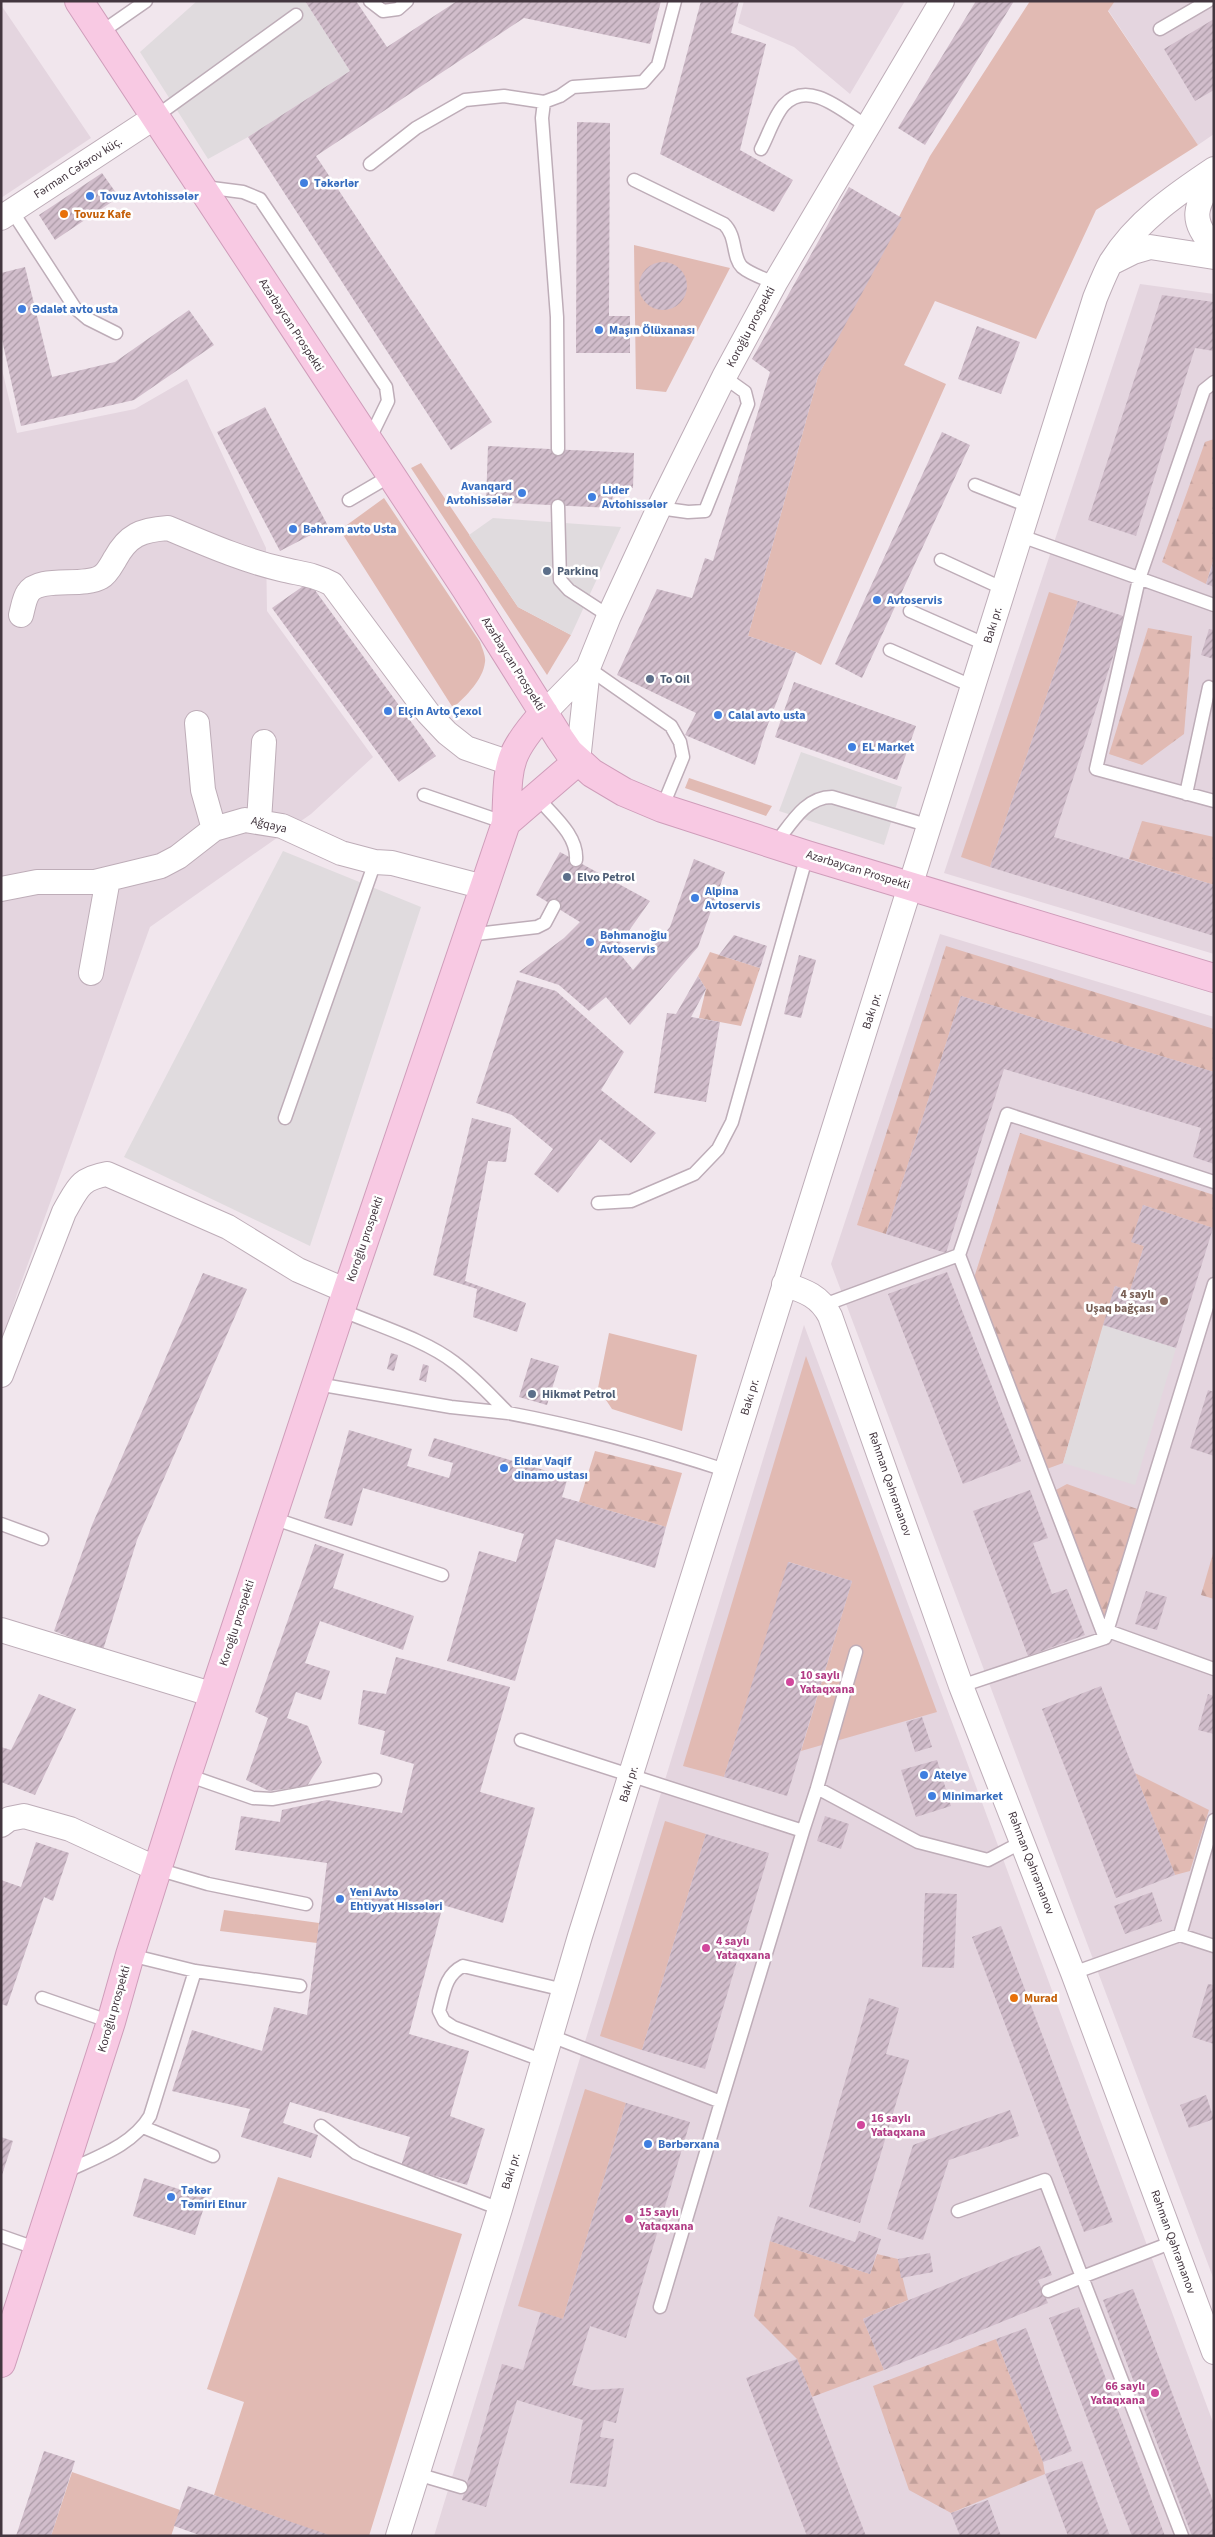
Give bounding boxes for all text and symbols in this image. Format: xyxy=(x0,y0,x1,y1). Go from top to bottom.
street label: Fərman Cəfərov küç. xyxy=(30,133,126,203)
place label: Təkərlər xyxy=(314,175,359,192)
marker: Təkərlər xyxy=(298,177,310,189)
place label: Tovuz Avtohissələr xyxy=(100,188,199,205)
marker: Tovuz Avtohissələr xyxy=(84,190,96,202)
place label: Tovuz Kafe xyxy=(74,206,131,223)
marker: Tovuz Kafe xyxy=(58,208,70,220)
street label: Azərbaycan Prospekti xyxy=(255,275,328,375)
street label: Koroğlu prospekti xyxy=(722,283,780,370)
place label: Ədalət avto usta xyxy=(32,301,118,318)
marker: Ədalət avto usta xyxy=(16,303,28,315)
place label: Maşın Ölüxanası xyxy=(609,322,695,339)
marker: Maşın Ölüxanası xyxy=(593,324,605,336)
place label: Avanqard Avtohissələr xyxy=(446,478,512,509)
place label: Lider Avtohissələr xyxy=(601,482,668,513)
marker: Avanqard Avtohissələr xyxy=(516,487,528,499)
marker: Lider Avtohissələr xyxy=(586,491,598,503)
place label: Bəhrəm avto Usta xyxy=(303,521,397,538)
marker: Bəhrəm avto Usta xyxy=(287,523,299,535)
place label: Parkinq xyxy=(557,563,599,580)
marker: Parkinq xyxy=(541,565,553,577)
place label: Avtoservis xyxy=(886,592,942,609)
marker: Avtoservis xyxy=(871,594,883,606)
street label: Bakı pr. xyxy=(979,605,1007,645)
street label: Azərbaycan Prospekti xyxy=(477,614,549,714)
place label: To Oil xyxy=(660,671,690,688)
marker: To Oil xyxy=(644,673,656,685)
place label: Elçin Avto Çexol xyxy=(398,703,482,720)
marker: Elçin Avto Çexol xyxy=(382,705,394,717)
place label: Calal avto usta xyxy=(728,707,806,724)
marker: Calal avto usta xyxy=(712,709,724,721)
place label: EL Market xyxy=(862,739,915,756)
marker: EL Market xyxy=(846,741,858,753)
street label: Ağqaya xyxy=(249,812,289,838)
street label: Azərbaycan Prospekti xyxy=(804,846,912,894)
place label: Elvo Petrol xyxy=(577,869,635,886)
marker: Elvo Petrol xyxy=(561,871,573,883)
place label: Alpina Avtoservis xyxy=(704,883,760,914)
marker: Alpina Avtoservis xyxy=(689,892,701,904)
place label: Bəhmanoğlu Avtoservis xyxy=(599,927,667,958)
marker: Bəhmanoğlu Avtoservis xyxy=(584,936,596,948)
street label: Bakı pr. xyxy=(858,991,886,1031)
street label: Koroğlu prospekti xyxy=(342,1194,388,1284)
place label: 4 saylı Uşaq bağçası xyxy=(1085,1286,1154,1317)
marker: 4 saylı Uşaq bağçası xyxy=(1158,1295,1170,1307)
street label: Bakı pr. xyxy=(736,1377,764,1417)
place label: Hikmət Petrol xyxy=(542,1386,616,1403)
marker: Hikmət Petrol xyxy=(526,1388,538,1400)
street label: Rəhman Qəhrəmanov xyxy=(864,1429,916,1539)
place label: Eldar Vaqif dinamo ustası xyxy=(514,1453,588,1484)
marker: Eldar Vaqif dinamo ustası xyxy=(498,1462,510,1474)
street label: Koroğlu prospekti xyxy=(215,1578,259,1668)
place label: 10 saylı Yataqxana xyxy=(799,1667,855,1698)
marker: 10 saylı Yataqxana xyxy=(784,1676,796,1688)
street label: Bakı pr. xyxy=(615,1764,643,1804)
place label: Atelye xyxy=(933,1767,967,1784)
marker: Atelye xyxy=(918,1769,930,1781)
place label: Minimarket xyxy=(942,1788,1003,1805)
marker: Minimarket xyxy=(926,1790,938,1802)
street label: Rəhman Qəhrəmanov xyxy=(1003,1809,1059,1918)
place label: Yeni Avto Ehtiyyat Hissələri xyxy=(349,1884,443,1915)
marker: Yeni Avto Ehtiyyat Hissələri xyxy=(334,1893,346,1905)
place label: 4 saylı Yataqxana xyxy=(715,1933,771,1964)
marker: 4 saylı Yataqxana xyxy=(700,1942,712,1954)
street label: Koroğlu prospekti xyxy=(93,1964,135,2054)
place label: Murad xyxy=(1024,1990,1058,2007)
marker: Murad xyxy=(1008,1992,1020,2004)
place label: 16 saylı Yataqxana xyxy=(870,2110,926,2141)
marker: 16 saylı Yataqxana xyxy=(855,2119,867,2131)
place label: Bərbərxana xyxy=(658,2136,720,2153)
marker: Bərbərxana xyxy=(642,2138,654,2150)
street label: Bakı pr. xyxy=(497,2151,525,2191)
place label: Təkər Təmiri Elnur xyxy=(181,2182,247,2213)
street label: Rəhman Qəhrəmanov xyxy=(1146,2188,1200,2297)
marker: Təkər Təmiri Elnur xyxy=(165,2191,177,2203)
place label: 15 saylı Yataqxana xyxy=(638,2204,694,2235)
marker: 15 saylı Yataqxana xyxy=(623,2213,635,2225)
place label: 66 saylı Yataqxana xyxy=(1089,2378,1145,2409)
marker: 66 saylı Yataqxana xyxy=(1149,2387,1161,2399)

